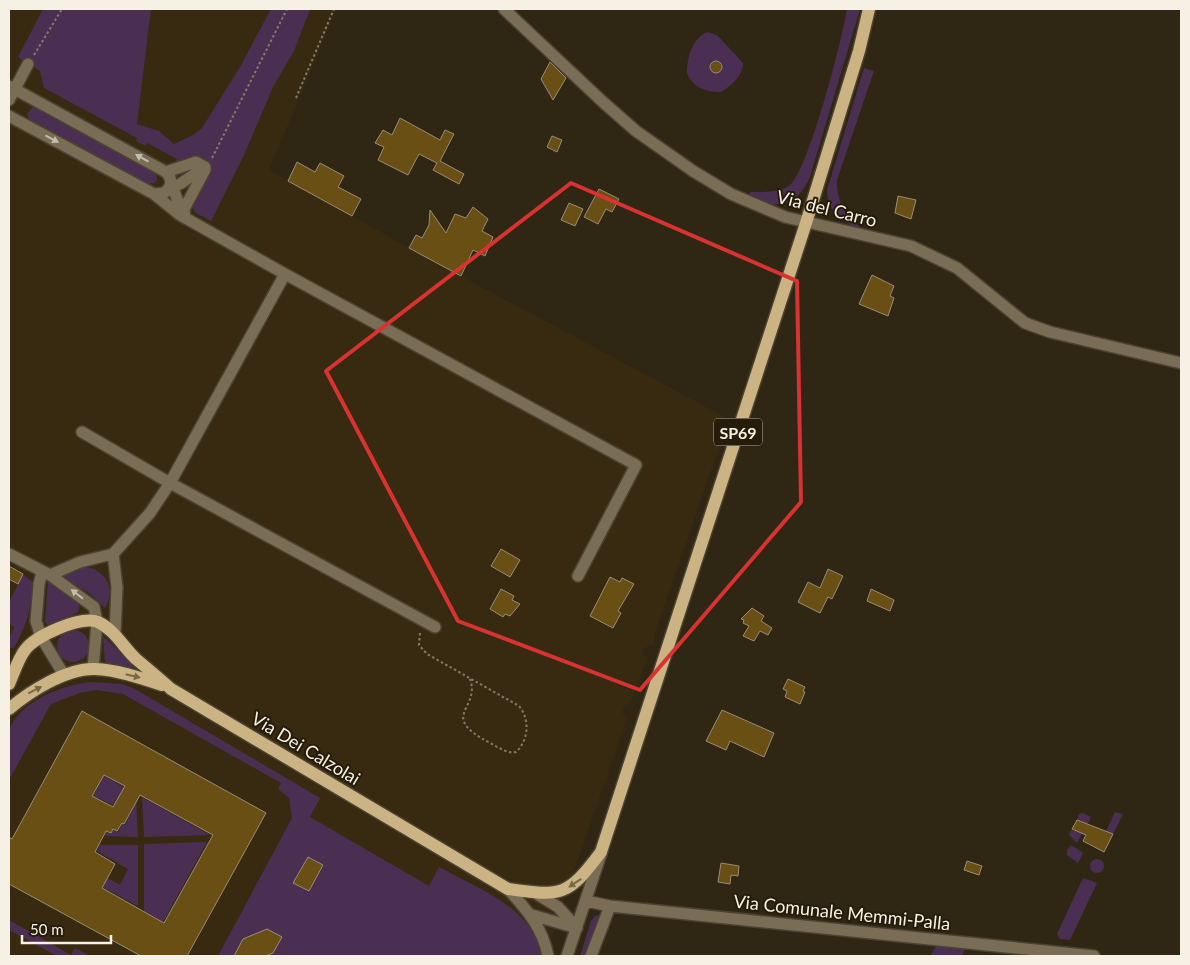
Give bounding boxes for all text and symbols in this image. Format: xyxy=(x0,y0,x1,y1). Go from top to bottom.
one-way arrow xyxy=(45,135,58,144)
one-way arrow xyxy=(135,154,149,162)
street label: Via del Carro xyxy=(775,185,879,231)
road number: SP69 xyxy=(714,418,762,446)
one-way arrow xyxy=(71,589,84,599)
one-way arrow xyxy=(126,672,141,680)
one-way arrow xyxy=(28,686,42,694)
street label: Via Dei Calzolai xyxy=(248,707,364,789)
one-way arrow xyxy=(568,878,581,888)
street label: Via Comunale Memmi-Palla xyxy=(733,890,951,934)
scale bar xyxy=(22,912,111,944)
text: 50 m xyxy=(30,920,64,938)

